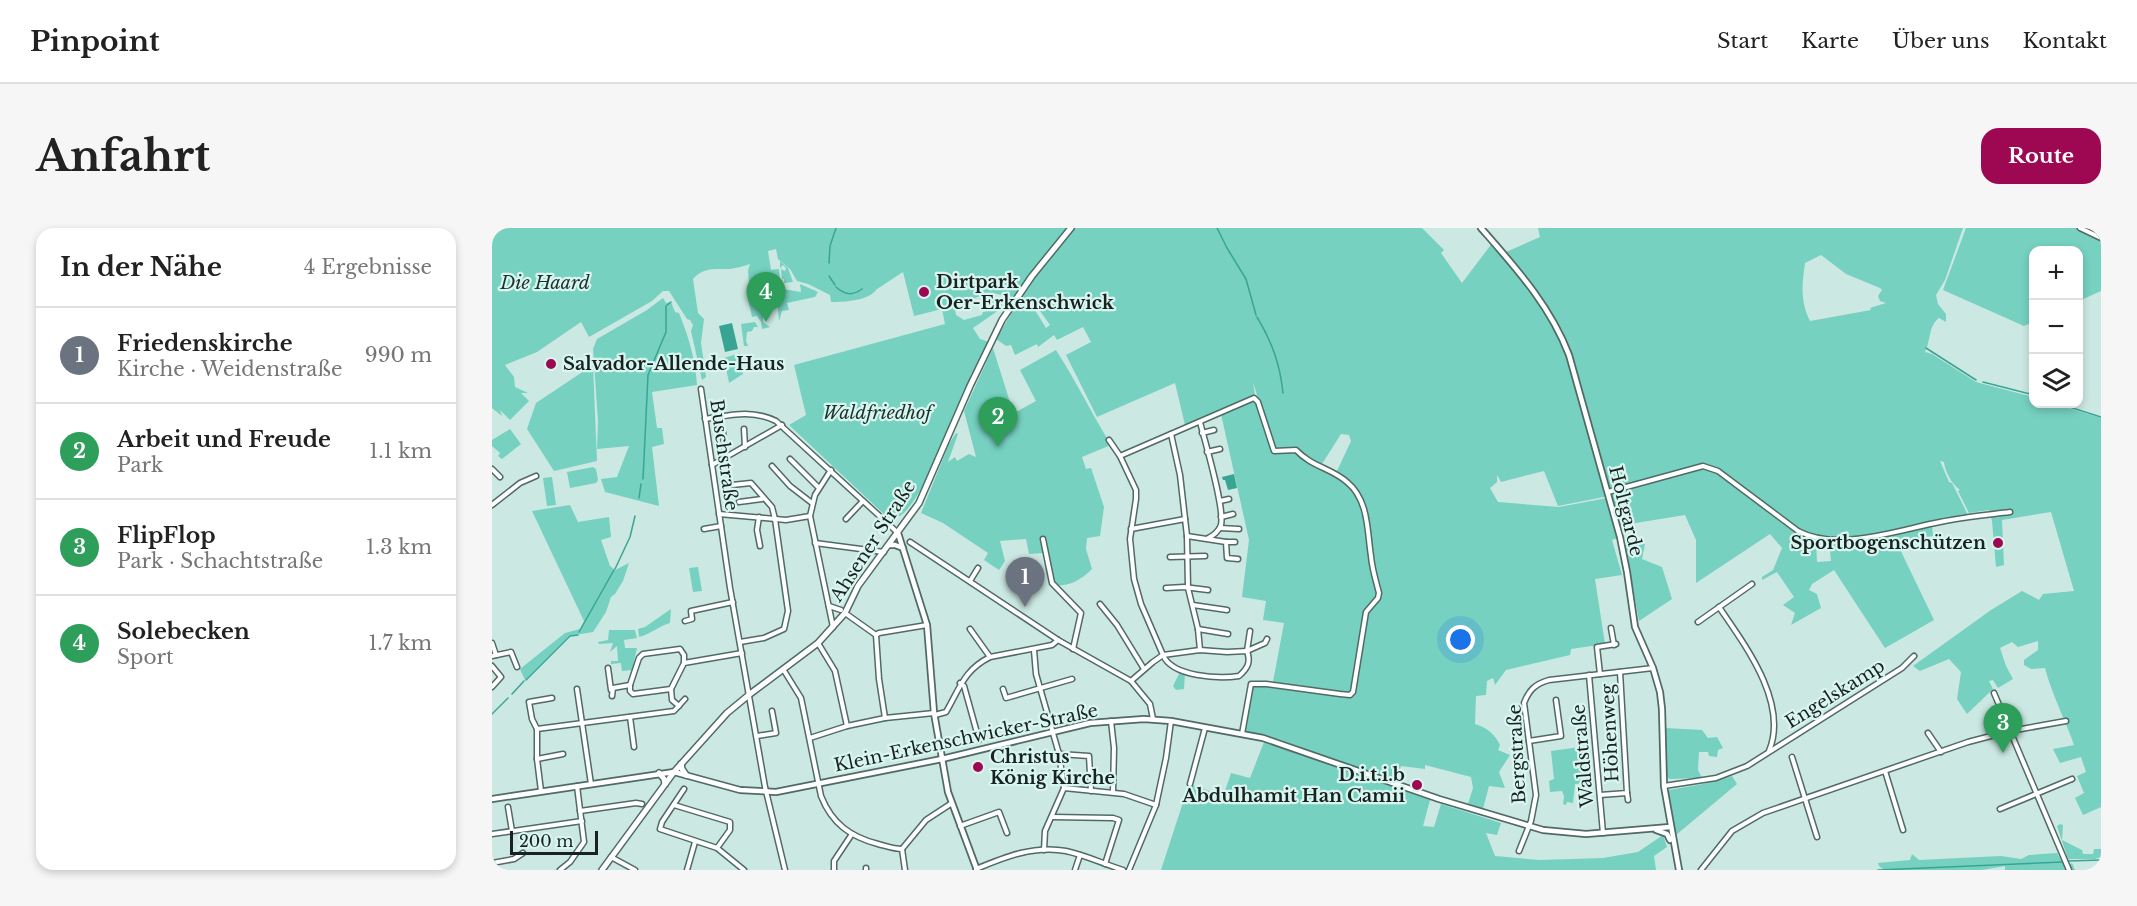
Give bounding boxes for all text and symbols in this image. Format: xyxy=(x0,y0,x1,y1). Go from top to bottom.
text: Pinpoint xyxy=(30,24,160,59)
text: Start xyxy=(1717,28,1768,54)
text: Karte xyxy=(1801,28,1859,54)
text: Über uns xyxy=(1892,28,1990,54)
text: Kontakt xyxy=(2023,28,2107,54)
button: Route xyxy=(1981,128,2101,184)
text: Anfahrt xyxy=(36,130,210,182)
map controls xyxy=(2029,246,2083,408)
button: + xyxy=(2029,246,2083,300)
text: In der Nähe xyxy=(60,251,222,283)
text: 4 Ergebnisse xyxy=(304,255,432,279)
place label: Dirtpark Oer-Erkenschwick xyxy=(936,271,1115,314)
park label: Die Haard xyxy=(499,272,590,294)
pin: 4 xyxy=(746,272,786,322)
marker: Dirtpark Oer-Erkenschwick xyxy=(917,285,931,299)
button: − xyxy=(2029,300,2083,354)
text: Friedenskirche xyxy=(117,330,293,357)
text: 1 xyxy=(75,343,84,367)
text: 990 m xyxy=(365,343,432,367)
place label: Salvador-Allende-Haus xyxy=(563,353,784,375)
button: layers xyxy=(2029,354,2083,408)
text: Kirche · Weidenstraße xyxy=(117,357,342,381)
marker: Salvador-Allende-Haus xyxy=(544,357,558,371)
street label: Buschstraße xyxy=(705,398,743,512)
pin: 2 xyxy=(978,398,1018,447)
park label: Waldfriedhof xyxy=(823,402,935,424)
text: Arbeit und Freude xyxy=(117,426,331,453)
text: 2 xyxy=(73,439,86,463)
text: 1.1 km xyxy=(369,439,432,463)
text: Park xyxy=(117,453,163,477)
street label: Holtgarde xyxy=(1604,464,1648,558)
street label: Ahsener Straße xyxy=(825,476,920,607)
text: FlipFlop xyxy=(117,522,216,549)
place label: Sportbogenschützen xyxy=(1791,532,1986,554)
text: 3 xyxy=(73,535,86,559)
text: 1.3 km xyxy=(366,535,432,559)
marker: Sportbogenschützen xyxy=(1991,536,2005,550)
text: Park · Schachtstraße xyxy=(117,549,323,573)
pin: 1 xyxy=(1006,558,1044,607)
text: Solebecken xyxy=(117,618,250,645)
your location xyxy=(1446,625,1475,654)
text: 4 xyxy=(73,631,86,655)
text: 1.7 km xyxy=(368,631,432,655)
text: Sport xyxy=(117,645,174,669)
street label: Engelskamp xyxy=(1781,655,1889,733)
street label: Höhenweg xyxy=(1596,683,1624,783)
street label: Klein-Erkenschwicker-Straße xyxy=(832,699,1100,777)
street label: Waldstraße xyxy=(1568,703,1599,810)
street label: Bergstraße xyxy=(1503,704,1531,804)
pin: 3 xyxy=(1984,704,2022,753)
place label: Christus König Kirche xyxy=(990,746,1115,789)
marker: Christus König Kirche xyxy=(971,760,985,774)
place label: D.i.t.i.b Abdulhamit Han Camii xyxy=(1181,764,1405,807)
marker: D.i.t.i.b Abdulhamit Han Camii xyxy=(1410,778,1424,792)
scale bar xyxy=(510,828,598,856)
text: 200 m xyxy=(519,831,573,851)

